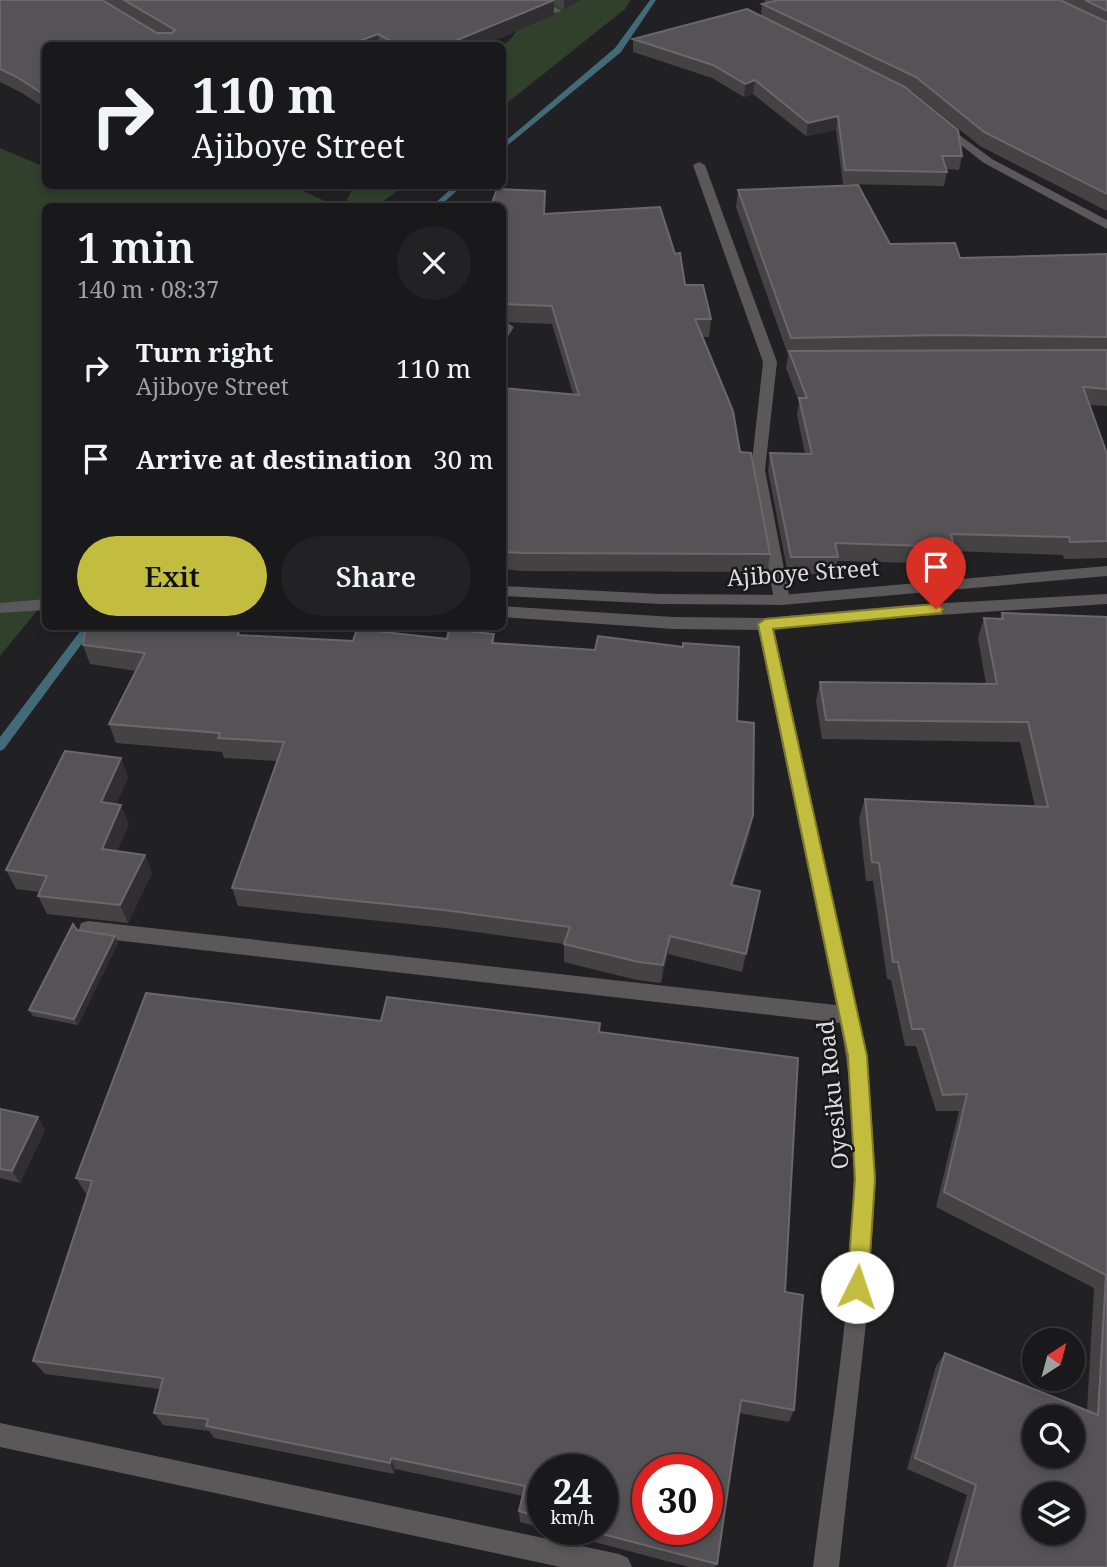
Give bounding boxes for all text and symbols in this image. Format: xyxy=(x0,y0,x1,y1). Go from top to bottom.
text: 110 m xyxy=(192,61,336,127)
icon: right xyxy=(77,70,168,161)
text: Ajiboye Street xyxy=(192,124,405,167)
text: 1 min xyxy=(77,218,194,275)
button: close xyxy=(397,226,471,300)
text: 140 m · 08:37 xyxy=(77,273,219,305)
text: Turn right xyxy=(136,334,273,370)
icon: right xyxy=(77,349,115,387)
text: 110 m xyxy=(396,350,471,386)
text: Ajiboye Street xyxy=(136,370,289,402)
icon: arrive xyxy=(77,440,115,478)
text: Arrive at destination xyxy=(136,441,412,477)
text: 30 m xyxy=(433,441,493,477)
button: Exit xyxy=(77,536,267,616)
button: Share xyxy=(281,536,471,616)
pin xyxy=(906,537,966,609)
icon: arrive xyxy=(917,548,955,586)
street label: Ajiboye Street xyxy=(726,551,880,593)
street label: Oyesiku Road xyxy=(808,1019,856,1171)
position arrow xyxy=(820,1250,894,1324)
north arrow xyxy=(1022,1328,1085,1391)
map controls xyxy=(1022,1328,1085,1545)
button: search xyxy=(1022,1405,1085,1468)
speed limit sign: 30 xyxy=(632,1454,723,1545)
text: 24 xyxy=(553,1467,592,1514)
button: layers xyxy=(1022,1482,1085,1545)
text: km/h xyxy=(550,1505,595,1529)

